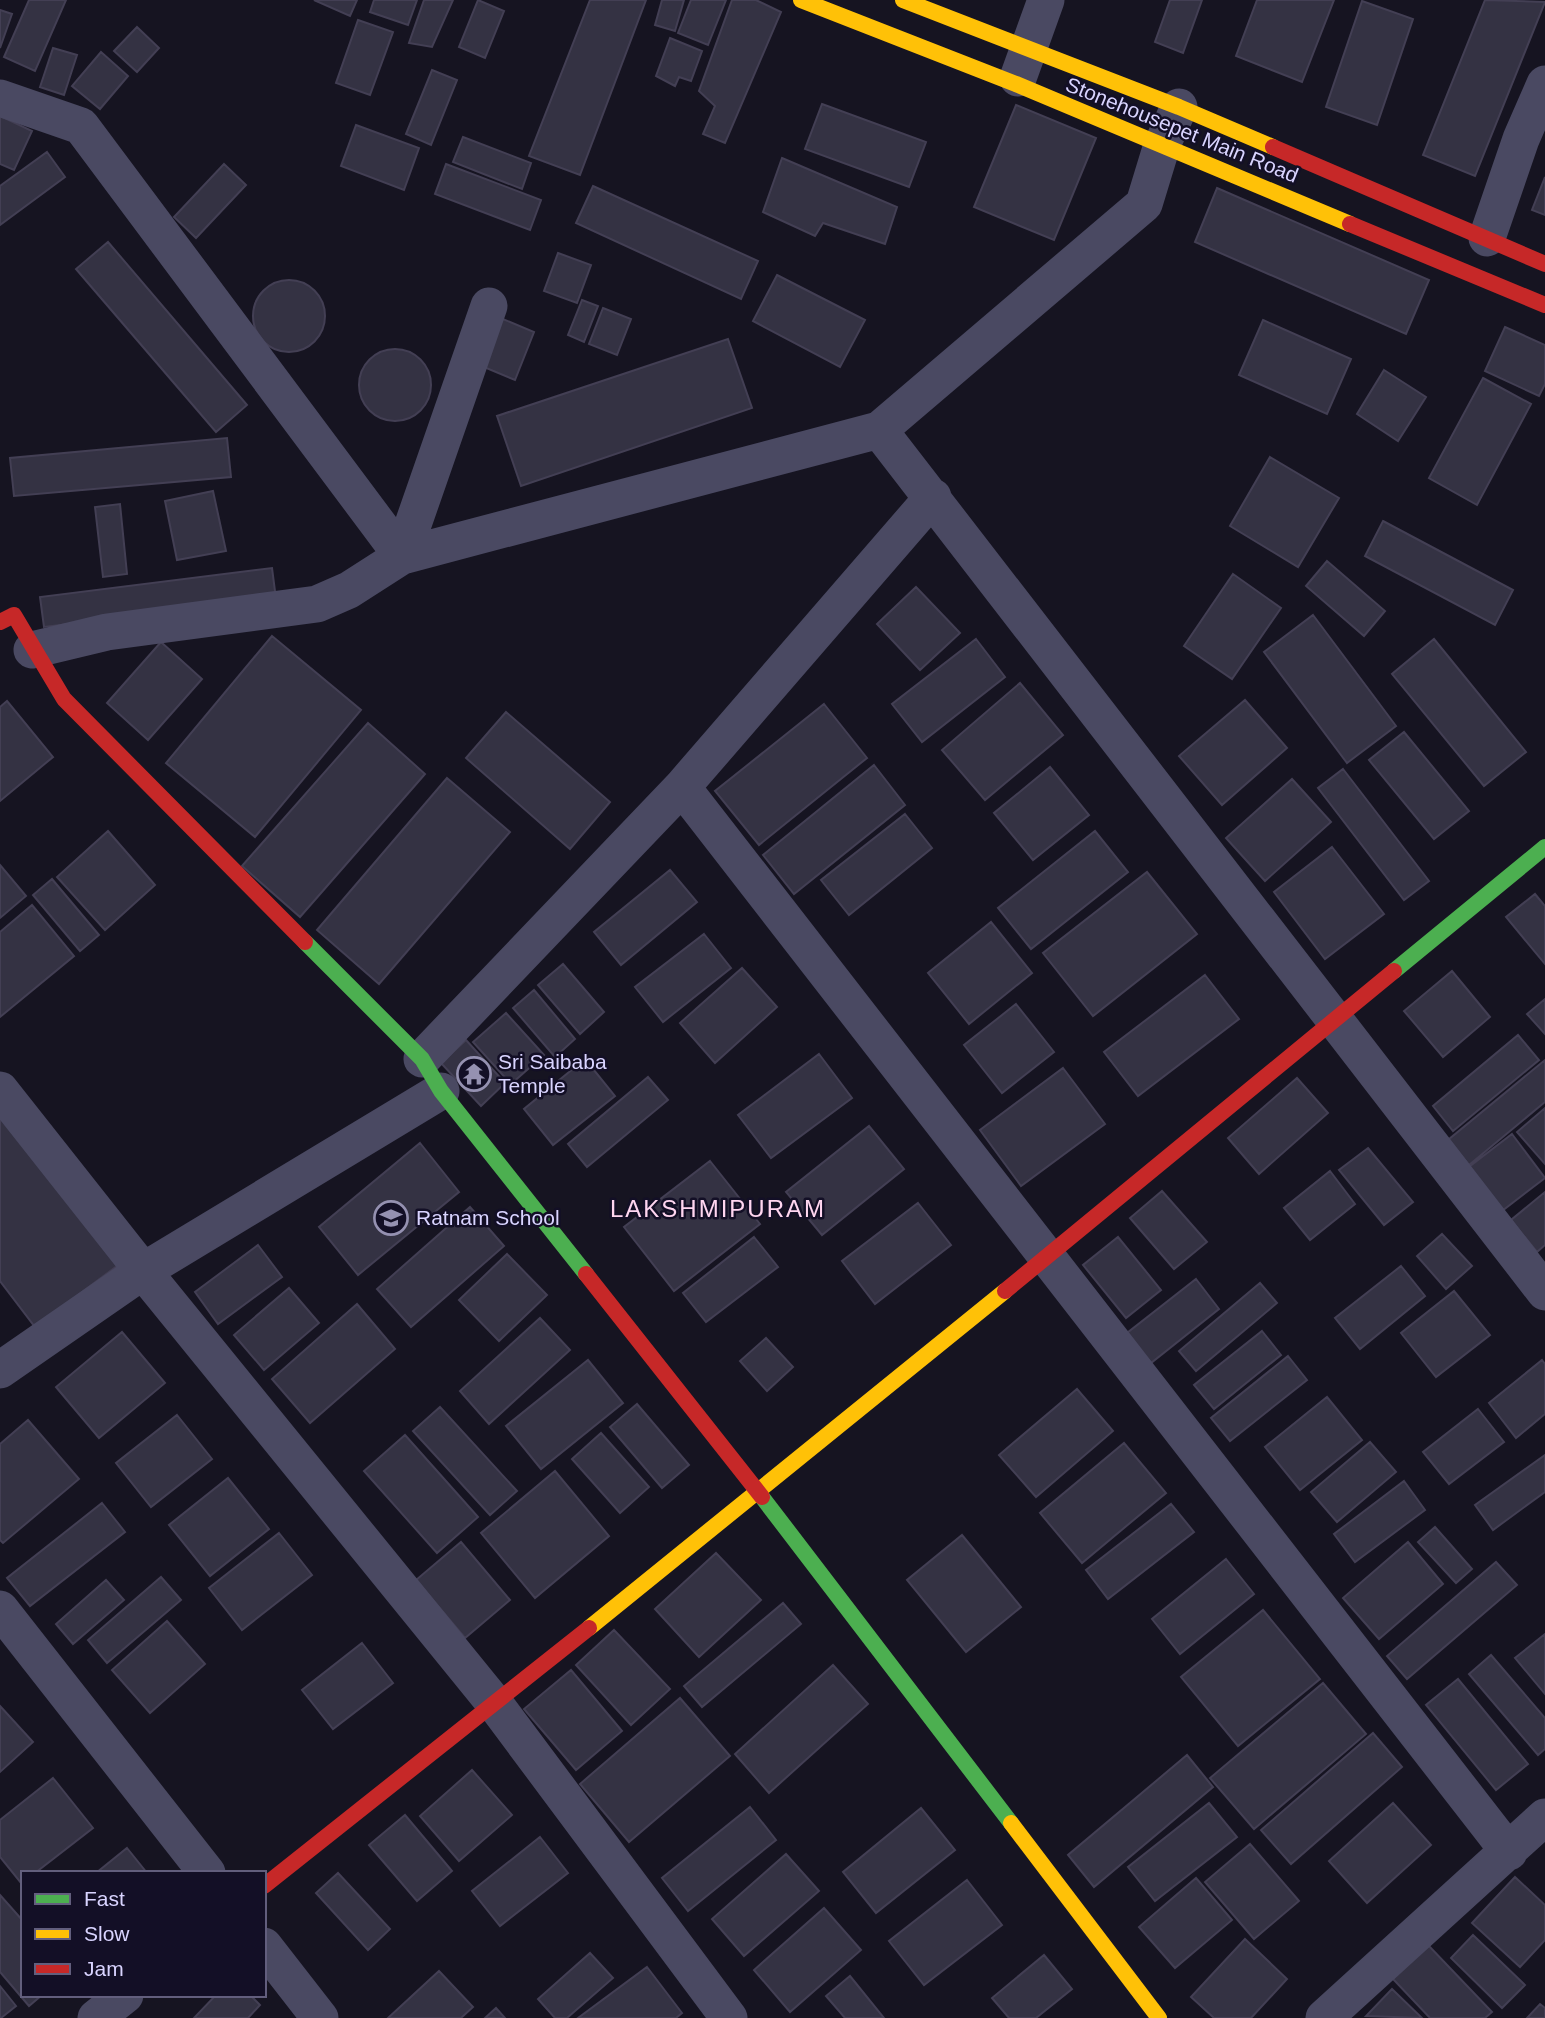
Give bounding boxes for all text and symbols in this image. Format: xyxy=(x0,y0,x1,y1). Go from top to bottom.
street label: Stonehousepet Main Road xyxy=(1063,72,1302,187)
place label: Sri Saibaba Temple xyxy=(498,1050,607,1097)
temple icon: Sri Saibaba Temple xyxy=(455,1055,493,1093)
district label: LAKSHMIPURAM xyxy=(610,1195,826,1222)
school or university icon: Ratnam School xyxy=(372,1199,410,1237)
place label: Ratnam School xyxy=(416,1206,560,1229)
legend xyxy=(21,1871,266,1997)
text: Fast xyxy=(84,1887,125,1910)
text: Slow xyxy=(84,1922,130,1945)
text: Jam xyxy=(84,1957,124,1980)

